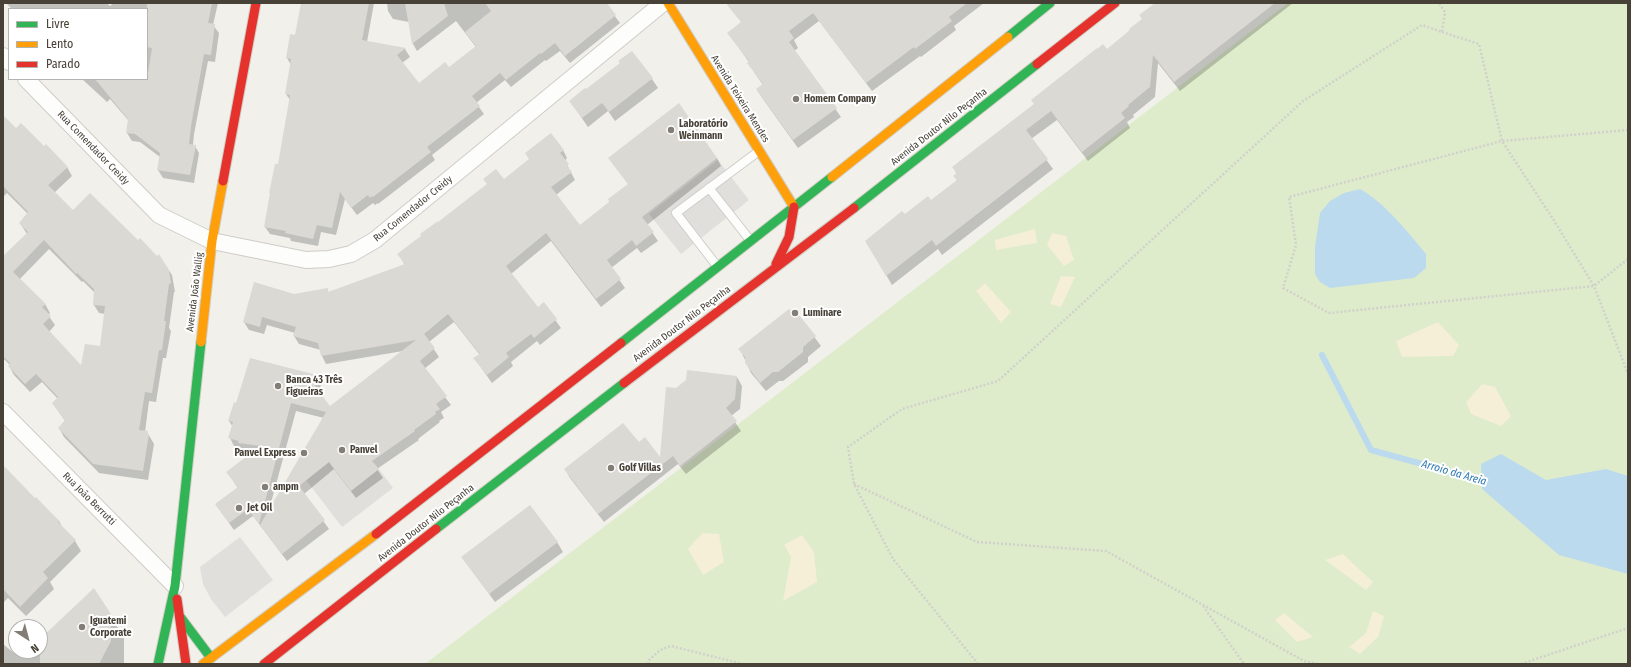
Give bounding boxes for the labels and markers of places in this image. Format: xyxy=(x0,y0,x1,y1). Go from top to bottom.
place label: Homem Company xyxy=(804,93,876,105)
marker: Homem Company xyxy=(791,94,801,104)
place label: Laboratório Weinmann xyxy=(679,118,728,142)
marker: Laboratório Weinmann xyxy=(666,125,676,135)
place label: Luminare xyxy=(803,307,842,319)
marker: Luminare xyxy=(790,308,800,318)
place label: Banca 43 Três Figueiras xyxy=(286,374,342,398)
marker: Banca 43 Três Figueiras xyxy=(273,381,283,391)
place label: Panvel xyxy=(350,444,378,456)
marker: Panvel xyxy=(337,445,347,455)
place label: Panvel Express xyxy=(234,447,296,459)
marker: Panvel Express xyxy=(299,448,309,458)
place label: Golf Villas xyxy=(619,462,661,474)
marker: Golf Villas xyxy=(606,463,616,473)
place label: ampm xyxy=(273,481,299,493)
marker: ampm xyxy=(260,482,270,492)
place label: Jet Oil xyxy=(247,502,272,514)
marker: Jet Oil xyxy=(234,503,244,513)
place label: Iguatemi Corporate xyxy=(90,615,132,638)
marker: Iguatemi Corporate xyxy=(77,622,87,632)

